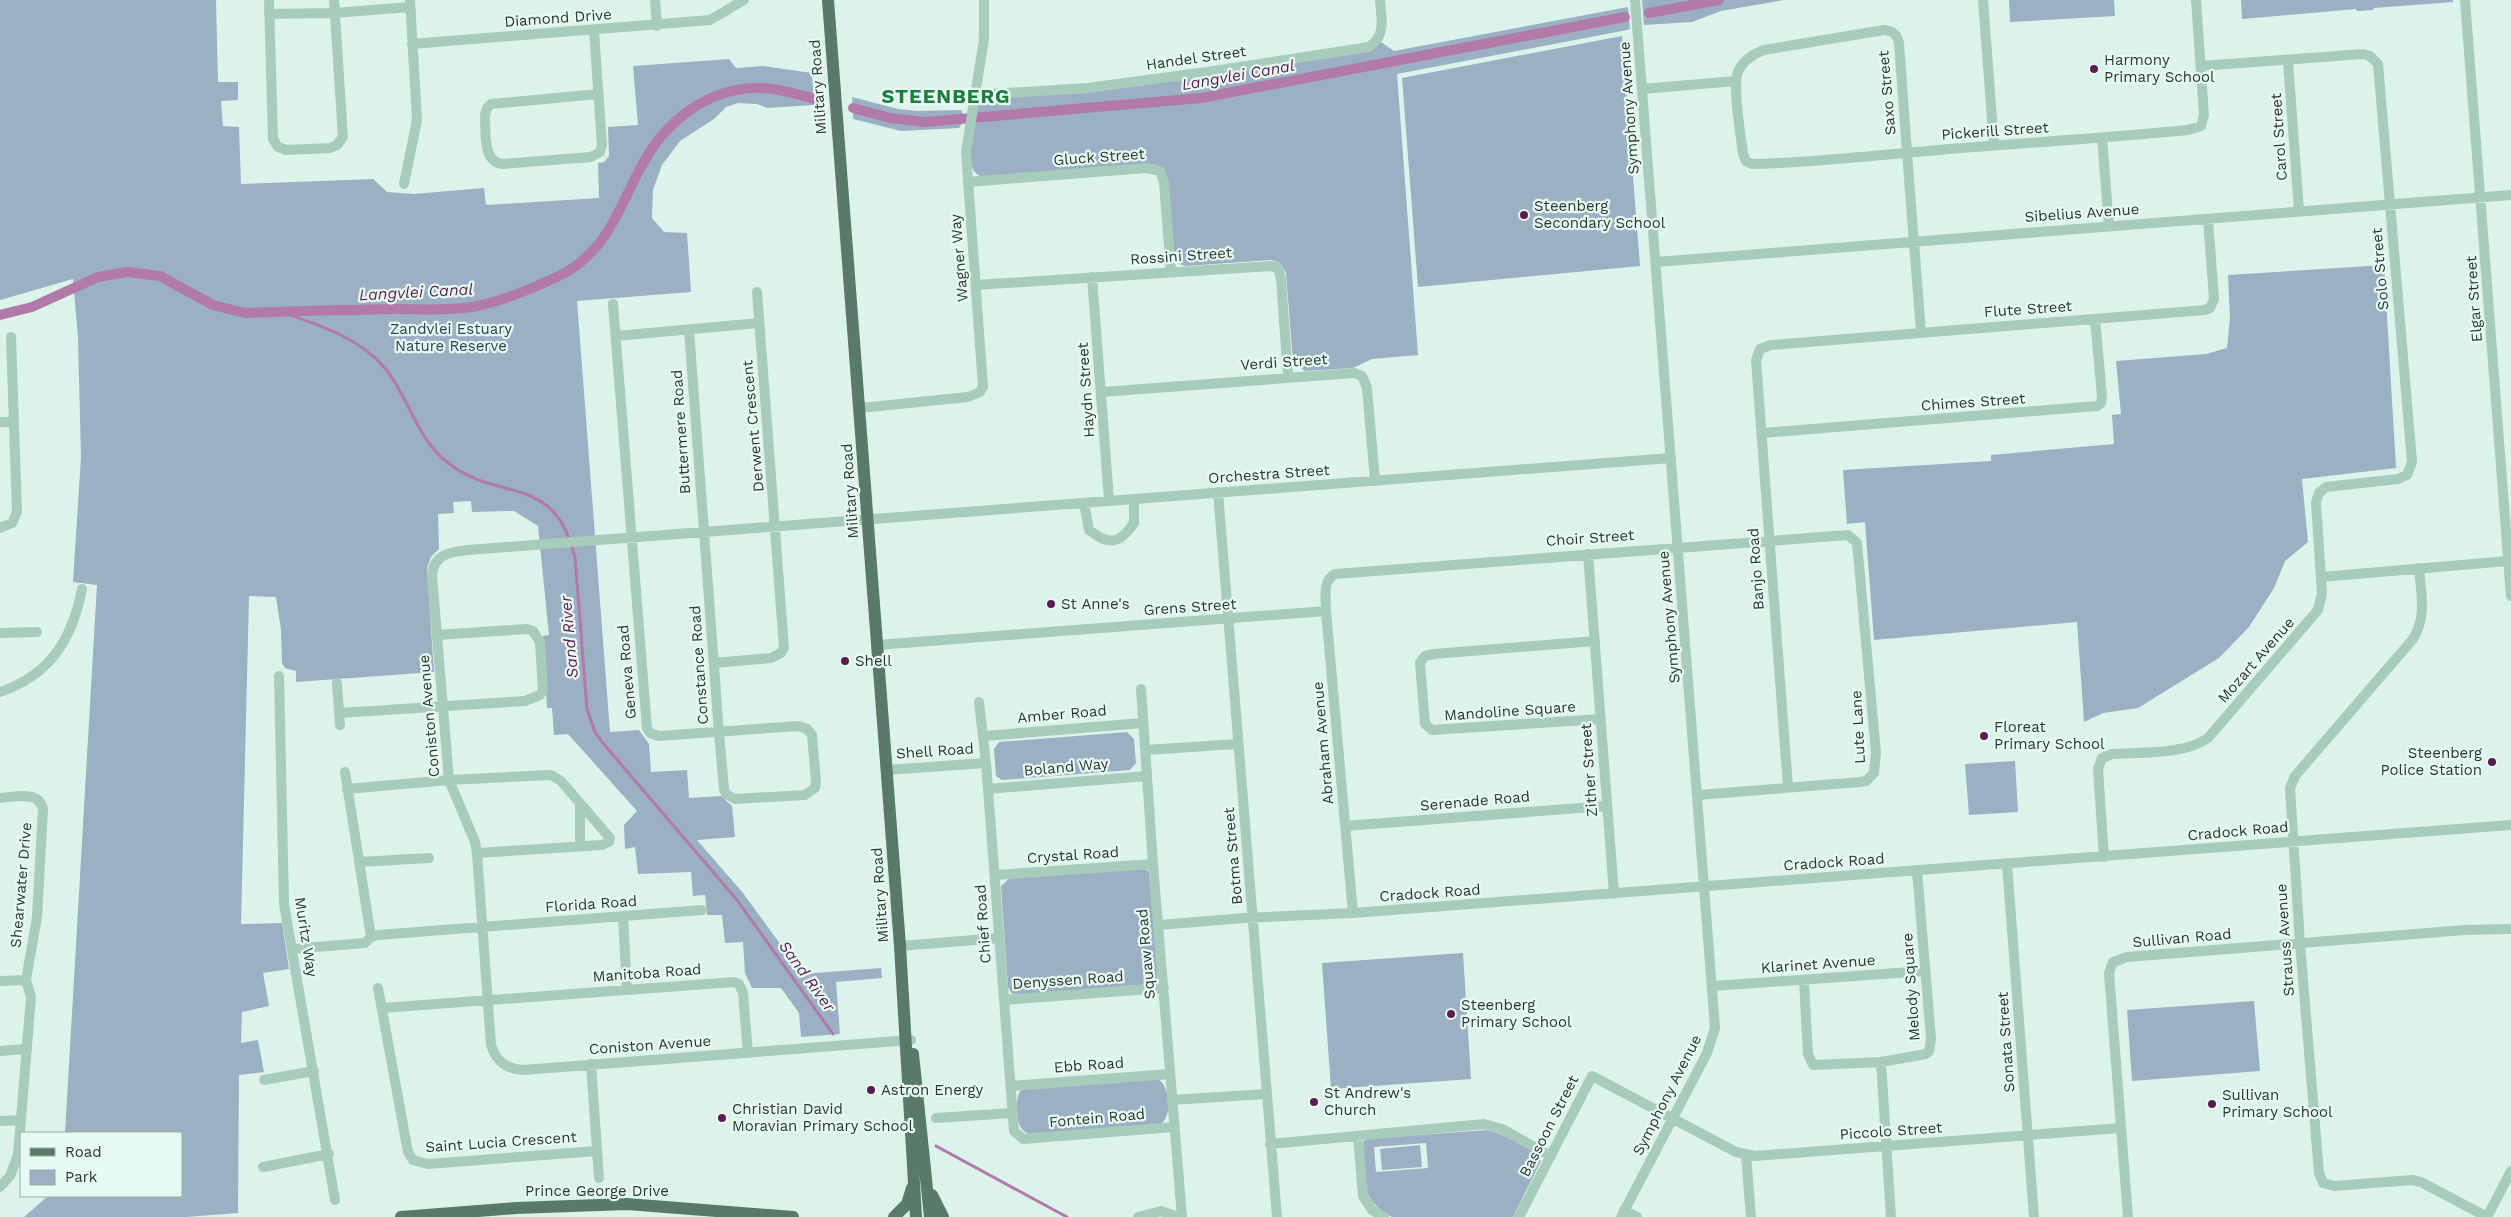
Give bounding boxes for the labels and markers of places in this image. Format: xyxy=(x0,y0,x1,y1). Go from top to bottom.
place label: Harmony Primary School xyxy=(2104,51,2215,86)
marker: Harmony Primary School xyxy=(2088,63,2100,75)
place label: Steenberg Secondary School xyxy=(1534,197,1666,232)
marker: Steenberg Secondary School xyxy=(1518,209,1530,221)
place label: St Anne's xyxy=(1061,595,1130,613)
marker: St Anne's xyxy=(1045,598,1057,610)
place label: Shell xyxy=(855,652,892,670)
marker: Shell xyxy=(839,655,851,667)
place label: Floreat Primary School xyxy=(1994,718,2105,753)
marker: Floreat Primary School xyxy=(1978,730,1990,742)
place label: Steenberg Police Station xyxy=(2381,744,2482,779)
marker: Steenberg Police Station xyxy=(2486,756,2498,768)
place label: Steenberg Primary School xyxy=(1461,996,1572,1031)
marker: Steenberg Primary School xyxy=(1445,1008,1457,1020)
place label: Astron Energy xyxy=(881,1081,984,1099)
marker: Astron Energy xyxy=(865,1084,877,1096)
place label: St Andrew's Church xyxy=(1324,1084,1411,1119)
place label: Sullivan Primary School xyxy=(2222,1086,2333,1121)
marker: St Andrew's Church xyxy=(1308,1096,1320,1108)
marker: Sullivan Primary School xyxy=(2206,1098,2218,1110)
place label: Christian David Moravian Primary School xyxy=(732,1100,913,1135)
marker: Christian David Moravian Primary School xyxy=(716,1112,728,1124)

